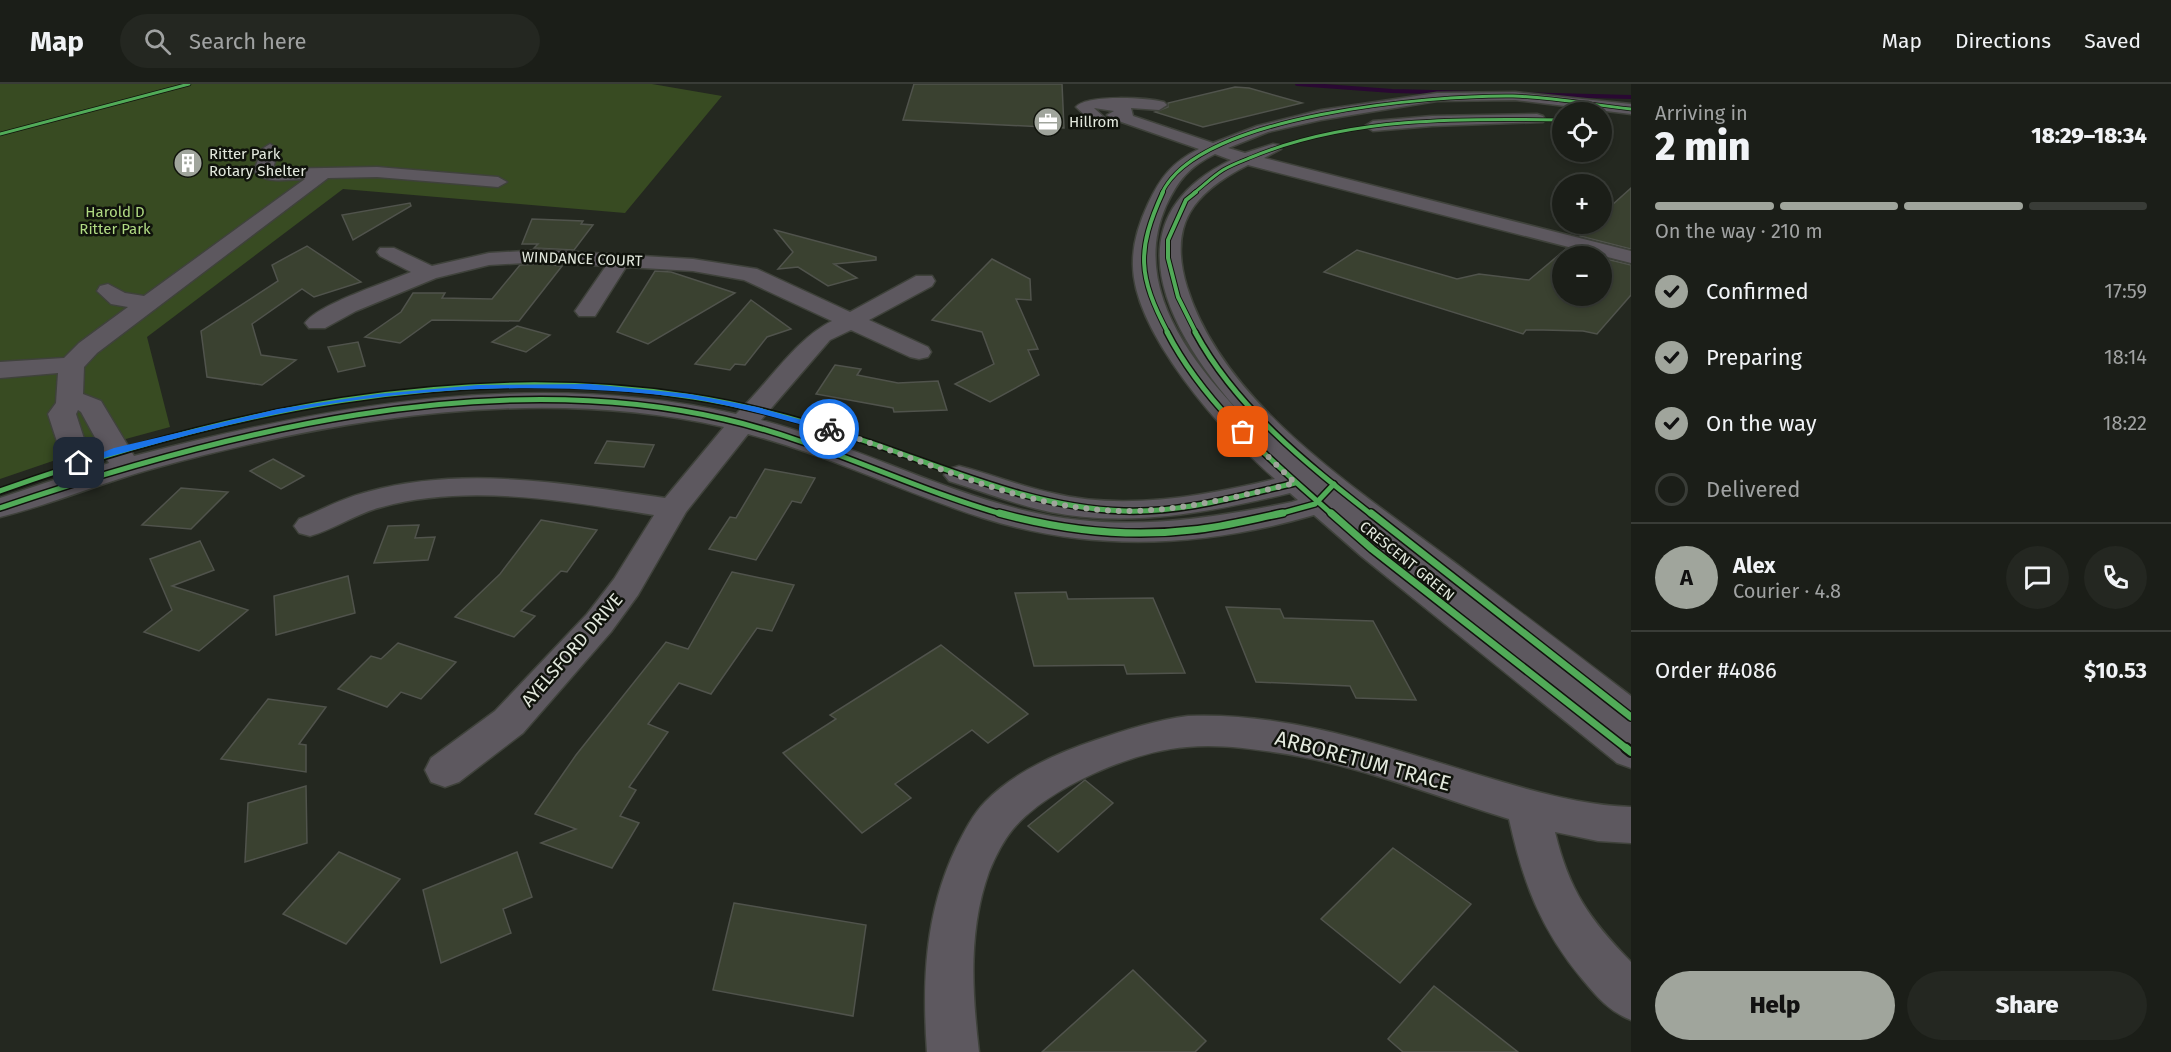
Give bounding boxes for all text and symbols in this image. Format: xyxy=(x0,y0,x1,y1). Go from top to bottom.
search box xyxy=(120,14,540,68)
text: Map xyxy=(30,25,84,58)
icon: search xyxy=(141,25,174,58)
text: Search here xyxy=(189,28,307,55)
text: Map xyxy=(1882,28,1922,54)
text: Directions xyxy=(1955,28,2051,54)
text: Saved xyxy=(2084,28,2141,54)
text: Arriving in xyxy=(1655,101,1748,125)
map controls xyxy=(1552,102,1612,306)
button: locate xyxy=(1552,102,1612,162)
office icon: Hillrom xyxy=(1032,106,1064,138)
place label: Hillrom xyxy=(1069,113,1119,131)
text: 18:29–18:34 xyxy=(2031,122,2147,149)
text: 2 min xyxy=(1655,124,1751,170)
place label: Ritter Park Rotary Shelter xyxy=(209,145,306,180)
building icon: Ritter Park Rotary Shelter xyxy=(172,147,204,179)
button: + xyxy=(1552,174,1612,234)
park label: Harold D Ritter Park xyxy=(79,203,151,238)
text: On the way · 210 m xyxy=(1655,219,1823,243)
button: − xyxy=(1552,246,1612,306)
street label: WINDANCE COURT xyxy=(521,248,643,270)
icon: check xyxy=(1655,275,1688,308)
text: Confirmed xyxy=(1706,278,1809,305)
text: 17:59 xyxy=(2104,279,2147,303)
icon: check xyxy=(1655,341,1688,374)
text: Preparing xyxy=(1706,344,1802,371)
text: 18:14 xyxy=(2104,345,2147,369)
courier xyxy=(799,399,859,459)
pin xyxy=(1217,406,1268,457)
icon: check xyxy=(1655,407,1688,440)
text: On the way xyxy=(1706,410,1817,437)
text: 18:22 xyxy=(2103,411,2147,435)
icon: bike xyxy=(813,413,846,446)
icon: bag xyxy=(1226,415,1259,448)
pin xyxy=(53,437,104,488)
icon: home xyxy=(62,446,95,479)
text: Delivered xyxy=(1706,476,1801,503)
street label: CRESCENT GREEN xyxy=(1356,517,1458,605)
button: chat xyxy=(2006,546,2069,609)
button: phone xyxy=(2084,546,2147,609)
text: Alex xyxy=(1733,552,1776,579)
text: A xyxy=(1680,564,1693,591)
text: Courier · 4.8 xyxy=(1733,579,1841,603)
street label: AYELSFORD DRIVE xyxy=(517,589,627,711)
text: Order #4086 xyxy=(1655,657,1777,684)
text: $10.53 xyxy=(2084,657,2147,684)
street label: ARBORETUM TRACE xyxy=(1272,725,1454,797)
button: Help xyxy=(1655,971,1895,1040)
button: Share xyxy=(1907,971,2147,1040)

